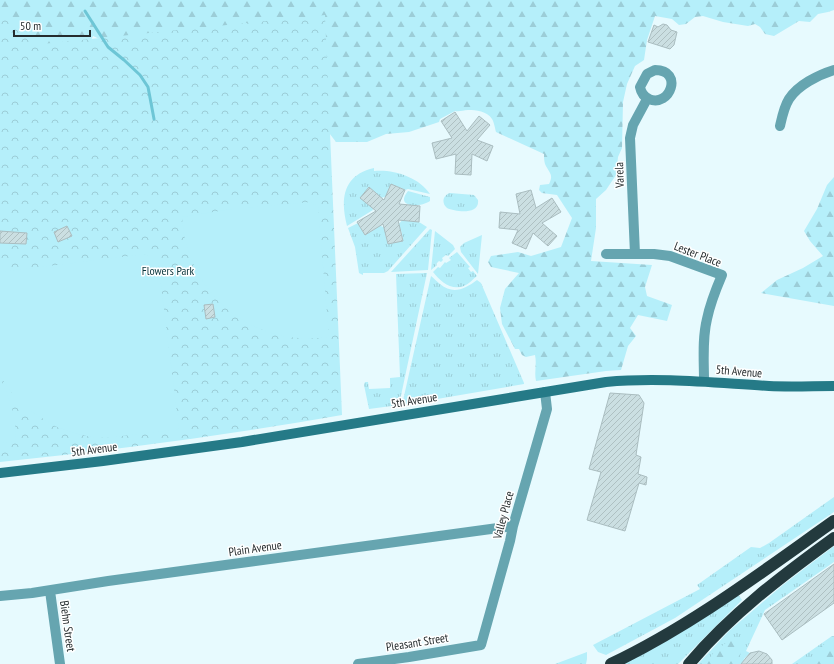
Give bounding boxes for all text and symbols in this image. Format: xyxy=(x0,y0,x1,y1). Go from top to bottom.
scale bar xyxy=(14,12,90,38)
text: 50 m xyxy=(20,18,41,33)
street label: Varela xyxy=(611,162,627,189)
street label: Lester Place xyxy=(672,238,724,270)
park label: Flowers Park xyxy=(142,263,195,278)
street label: 5th Avenue xyxy=(715,361,763,381)
street label: 5th Avenue xyxy=(390,389,438,411)
street label: 5th Avenue xyxy=(70,439,118,459)
street label: Valley Place xyxy=(489,489,517,542)
street label: Plain Avenue xyxy=(227,537,283,559)
street label: Biehn Street xyxy=(57,600,79,653)
street label: Pleasant Street xyxy=(385,630,450,654)

